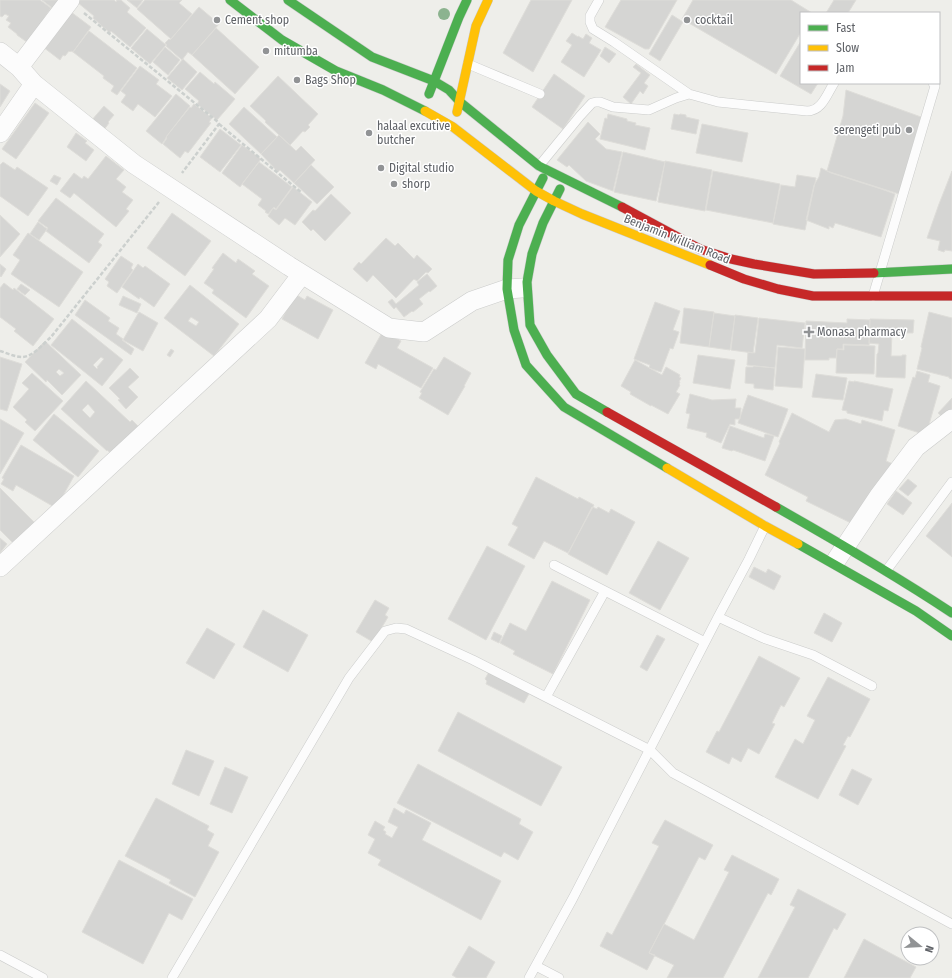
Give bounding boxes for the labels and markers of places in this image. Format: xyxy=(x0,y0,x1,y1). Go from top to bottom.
place label: Cement shop xyxy=(225,13,289,27)
place label: cocktail xyxy=(695,13,733,27)
marker: Cement shop xyxy=(212,15,222,25)
marker: cocktail xyxy=(682,15,692,25)
place label: mitumba xyxy=(274,44,318,58)
marker: mitumba xyxy=(261,46,271,56)
place label: Bags Shop xyxy=(305,73,356,87)
marker: Bags Shop xyxy=(292,75,302,85)
place label: halaal excutive butcher xyxy=(377,119,450,147)
place label: serengeti pub xyxy=(834,123,901,137)
marker: serengeti pub xyxy=(904,125,914,135)
marker: halaal excutive butcher xyxy=(364,128,374,138)
place label: Digital studio xyxy=(389,161,454,175)
marker: Digital studio xyxy=(376,163,386,173)
place label: shorp xyxy=(402,177,430,191)
marker: shorp xyxy=(389,179,399,189)
place label: Monasa pharmacy xyxy=(817,325,907,339)
marker: Monasa pharmacy xyxy=(804,327,814,337)

